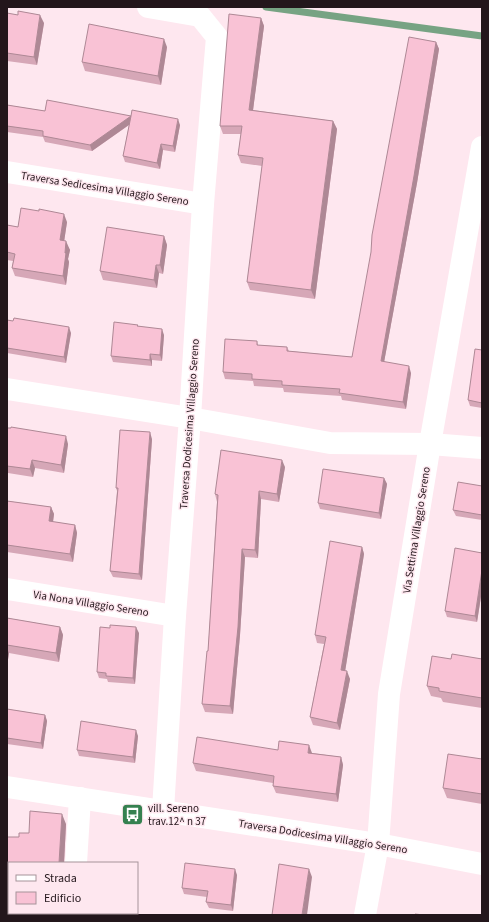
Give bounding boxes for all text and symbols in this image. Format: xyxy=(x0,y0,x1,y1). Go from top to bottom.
street label: Traversa Sedicesima Villaggio Sereno xyxy=(20,168,190,209)
street label: Traversa Dodicesima Villaggio Sereno xyxy=(176,338,203,510)
street label: Via Settima Villaggio Sereno xyxy=(399,466,434,595)
street label: Via Nona Villaggio Sereno xyxy=(32,587,150,620)
bus stop icon: vill. Sereno trav.12^ n 37 xyxy=(120,801,146,827)
place label: vill. Sereno trav.12^ n 37 xyxy=(148,801,206,829)
street label: Traversa Dodicesima Villaggio Sereno xyxy=(237,816,409,857)
legend xyxy=(8,862,138,914)
text: Strada xyxy=(44,870,77,887)
text: Edificio xyxy=(44,890,81,907)

